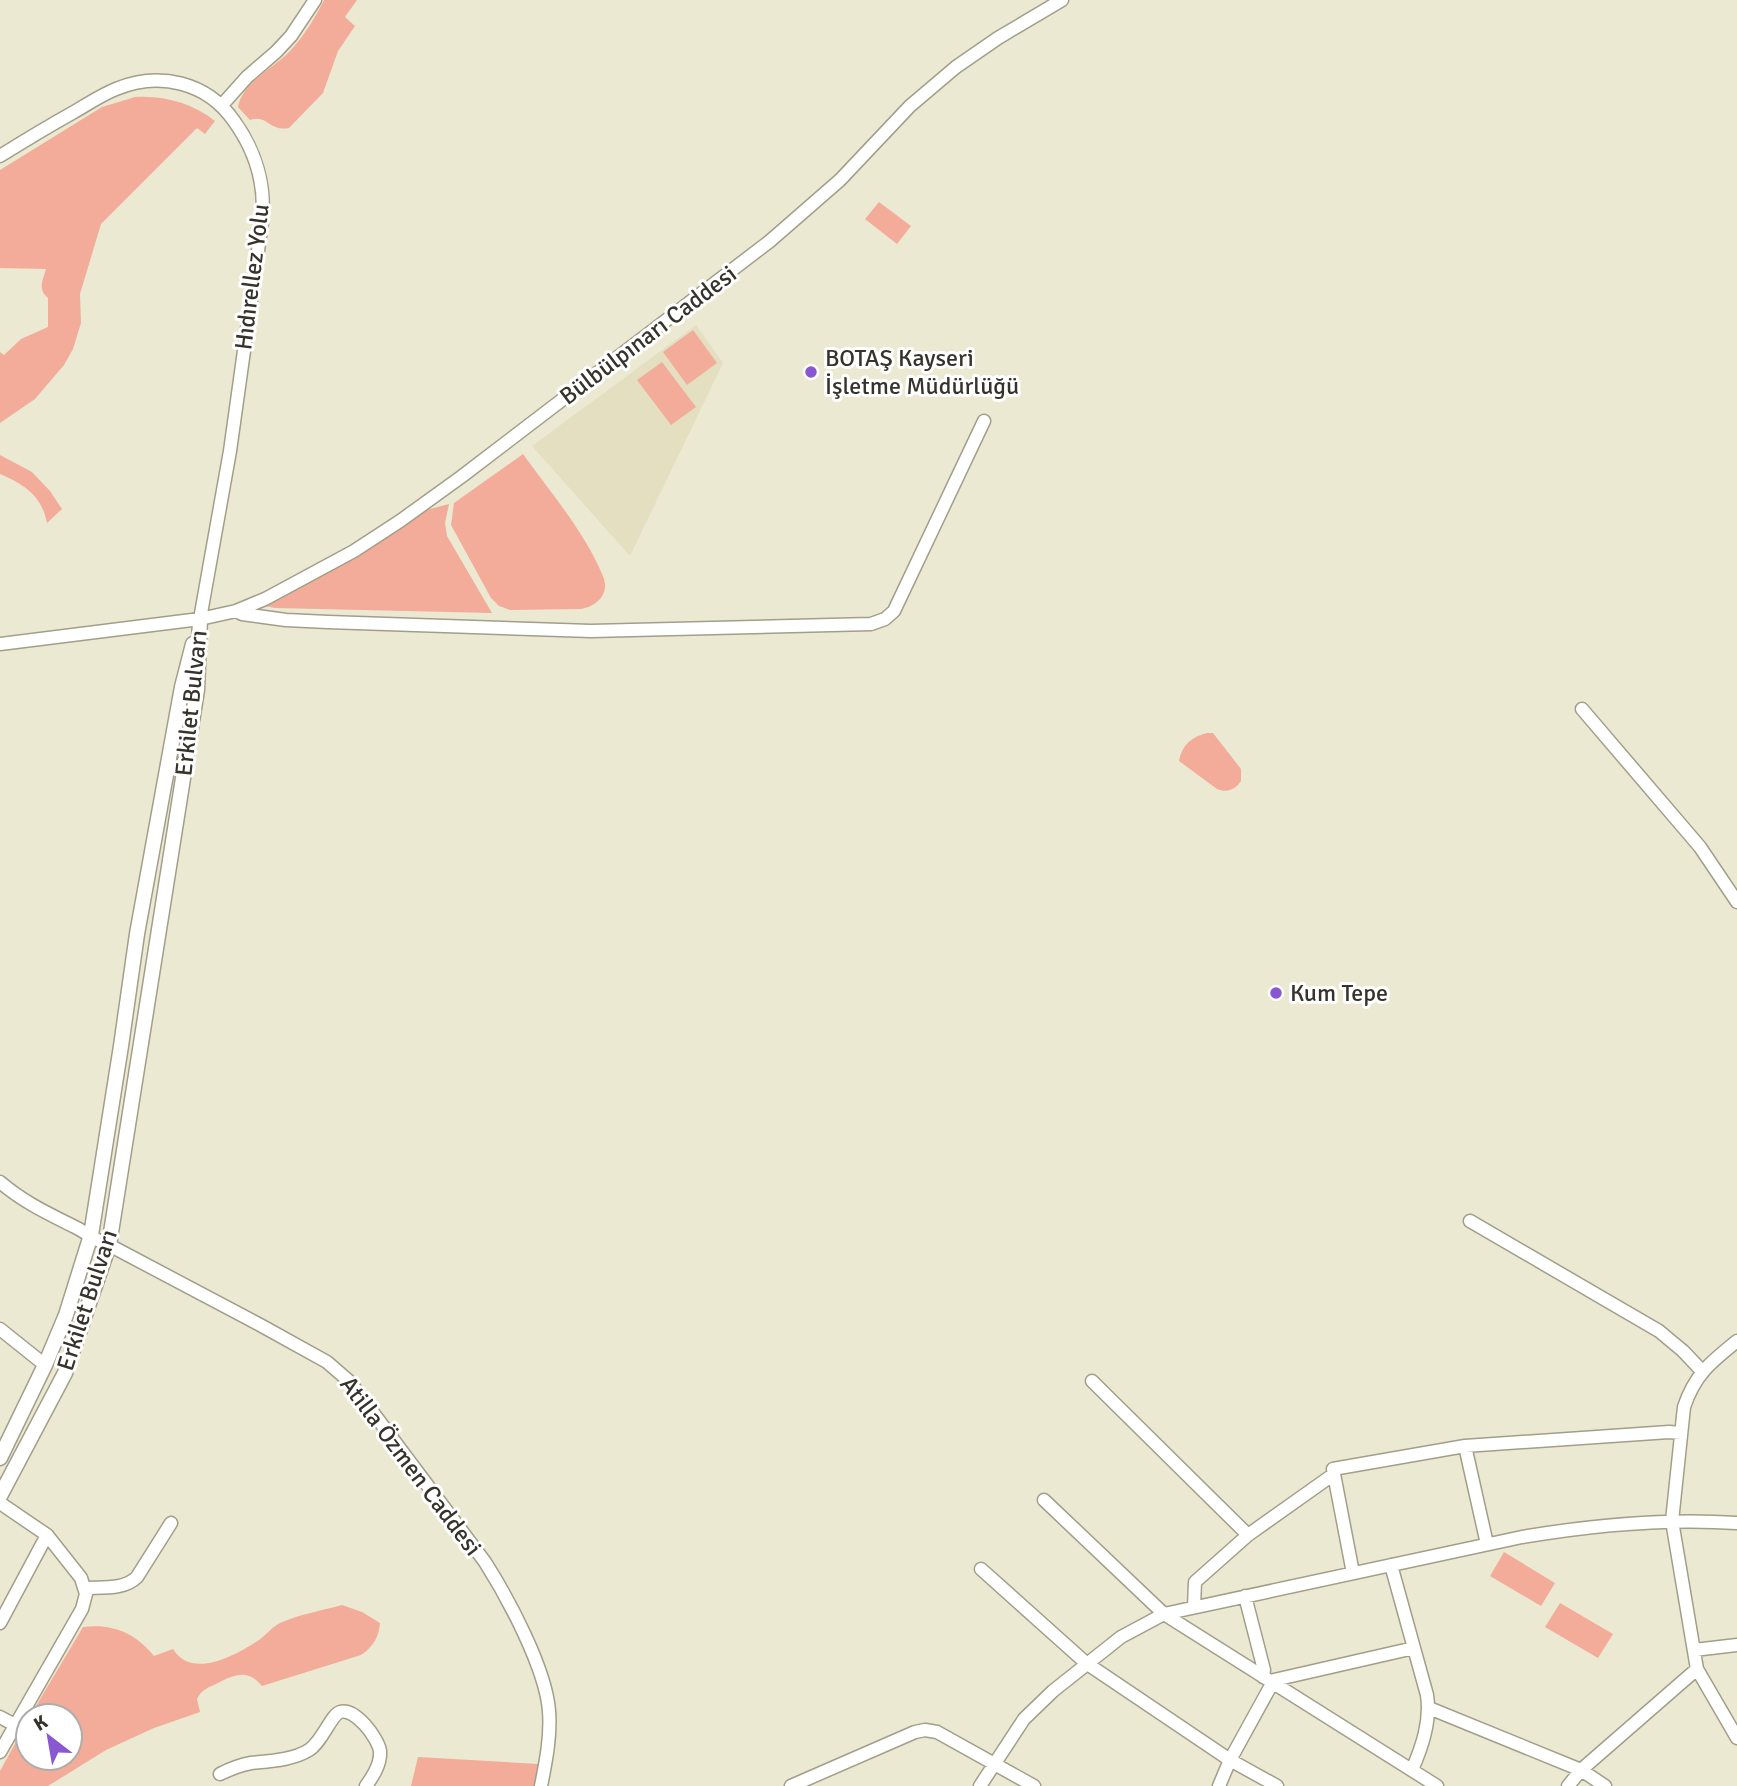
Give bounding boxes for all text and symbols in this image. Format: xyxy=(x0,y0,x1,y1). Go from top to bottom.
street label: Hıdırellez Yolu xyxy=(228,202,276,352)
street label: Bülbülpınarı Caddesi xyxy=(554,259,742,411)
place label: BOTAŞ Kayseri İşletme Müdürlüğü xyxy=(825,343,1019,401)
marker: BOTAŞ Kayseri İşletme Müdürlüğü xyxy=(803,364,819,380)
street label: Erkilet Bulvarı xyxy=(168,629,214,777)
place label: Kum Tepe xyxy=(1290,978,1388,1008)
marker: Kum Tepe xyxy=(1268,985,1284,1001)
street label: Erkilet Bulvarı xyxy=(50,1226,124,1374)
street label: Atilla Özmen Caddesi xyxy=(334,1370,488,1562)
north arrow xyxy=(14,1702,84,1772)
text: K xyxy=(30,1710,52,1737)

